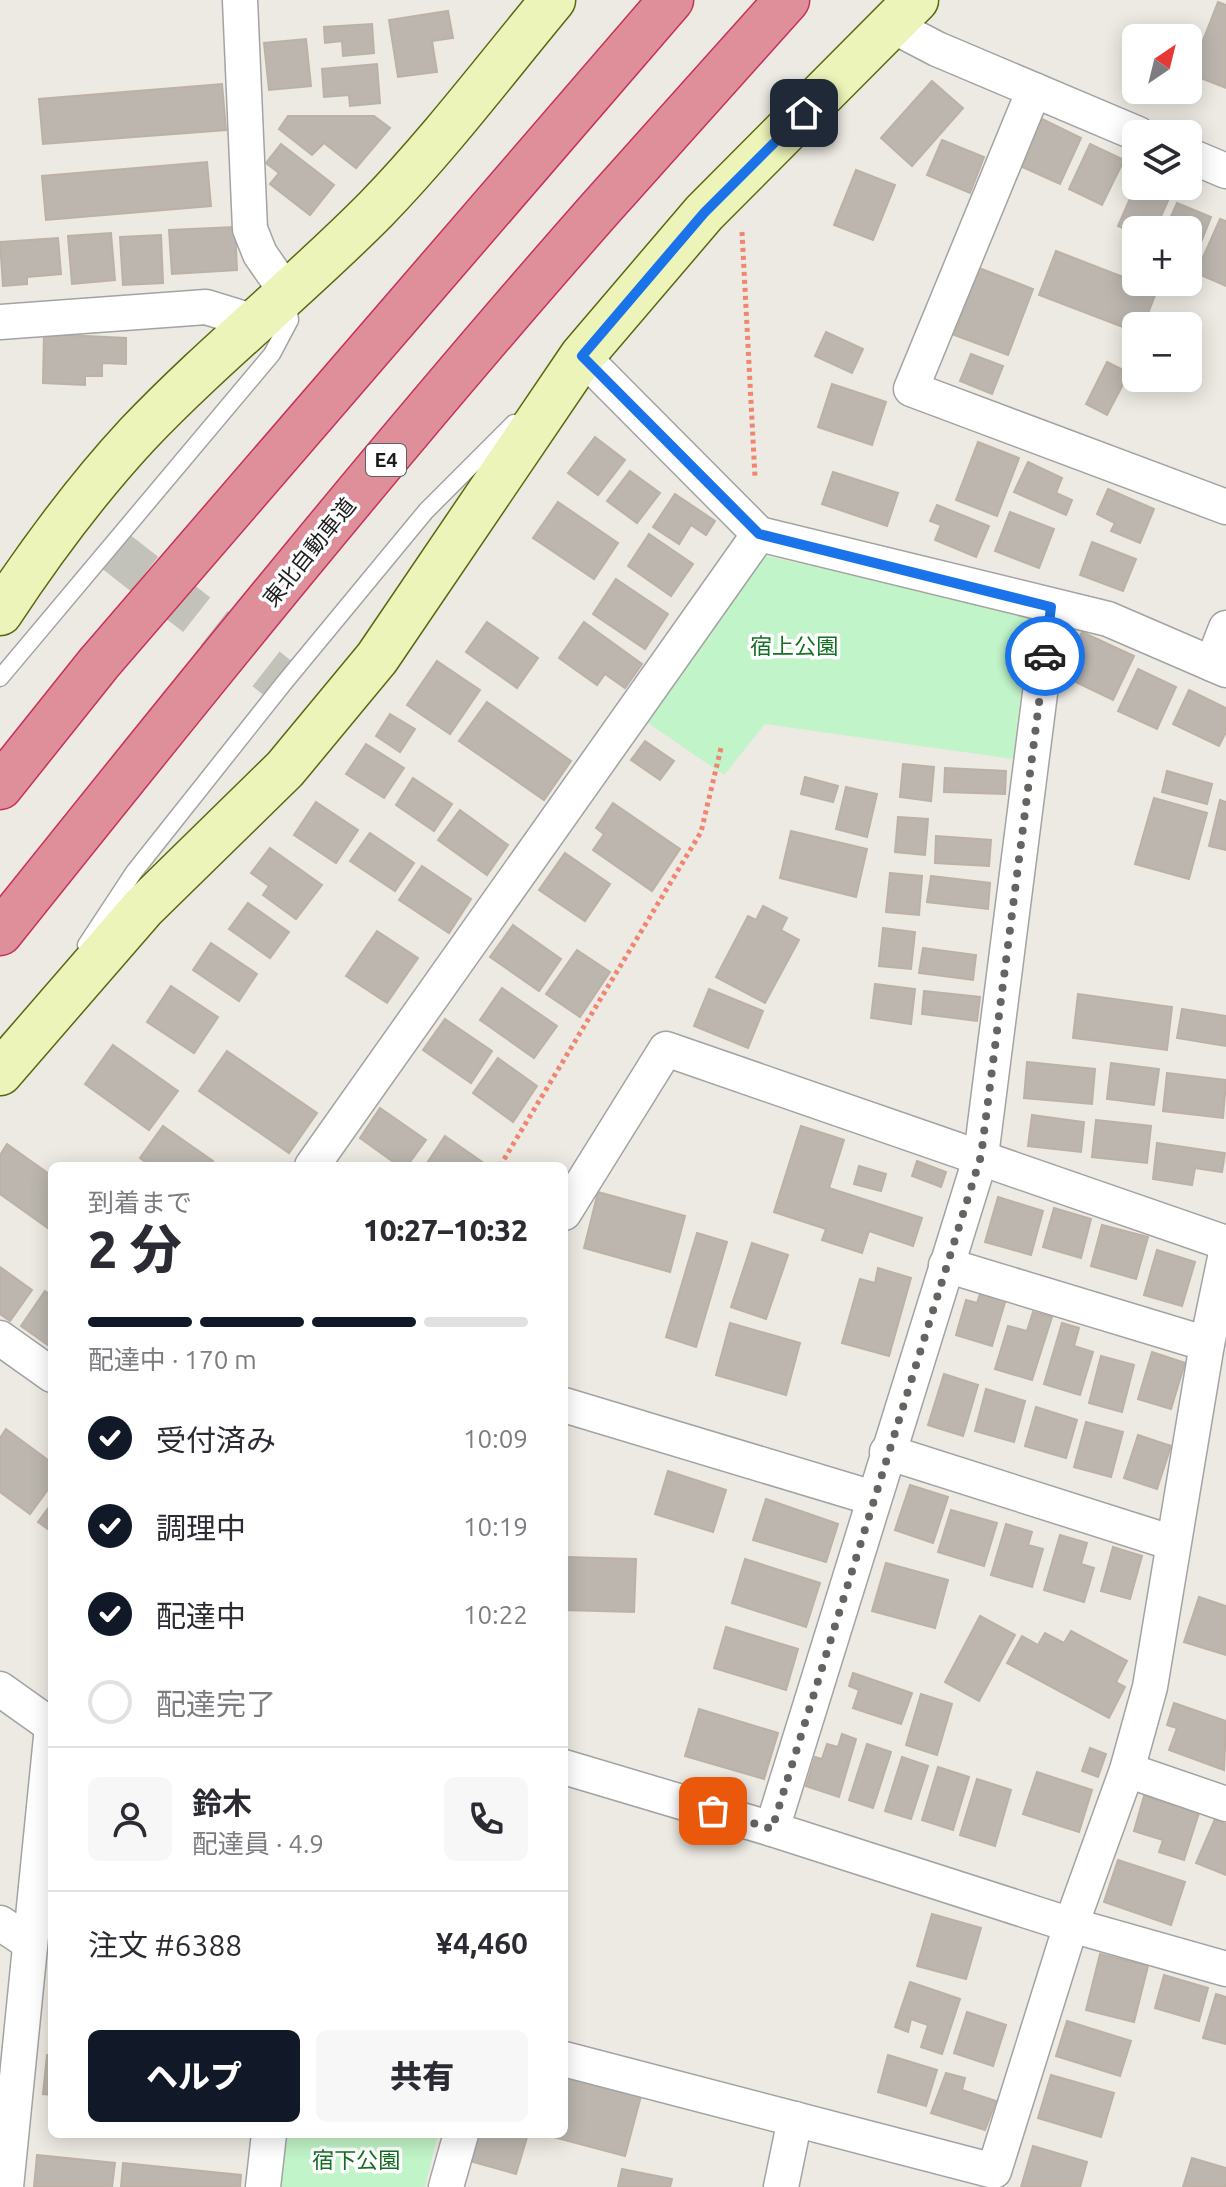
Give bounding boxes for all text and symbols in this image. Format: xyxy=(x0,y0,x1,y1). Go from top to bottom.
north arrow xyxy=(1122,24,1202,104)
map controls xyxy=(1122,24,1202,392)
pin xyxy=(770,79,838,147)
icon: home xyxy=(782,91,826,135)
button: layers xyxy=(1122,120,1202,200)
button: + xyxy=(1122,216,1202,296)
button: − xyxy=(1122,312,1202,392)
road number: E4 xyxy=(366,444,406,476)
street label: 東北自動車道 xyxy=(257,493,360,611)
courier xyxy=(1005,616,1085,696)
park label: 宿上公園 xyxy=(750,633,838,658)
icon: car xyxy=(1023,634,1067,678)
text: 到着まで xyxy=(88,1188,192,1217)
text: 10:27–10:32 xyxy=(363,1213,528,1247)
text: 2 分 xyxy=(88,1220,182,1278)
text: 配達中 · 170 m xyxy=(88,1345,257,1374)
icon: check xyxy=(88,1416,132,1460)
text: 受付済み xyxy=(156,1423,276,1457)
text: 10:09 xyxy=(463,1424,528,1453)
icon: check xyxy=(88,1504,132,1548)
text: 調理中 xyxy=(156,1511,246,1545)
text: 10:19 xyxy=(463,1512,528,1541)
icon: check xyxy=(88,1592,132,1636)
text: 配達中 xyxy=(156,1599,246,1633)
text: 10:22 xyxy=(463,1600,528,1629)
text: 配達完了 xyxy=(156,1687,276,1721)
button: person xyxy=(88,1777,172,1861)
button: phone xyxy=(444,1777,528,1861)
pin xyxy=(679,1777,747,1845)
text: 鈴木 xyxy=(192,1786,252,1820)
icon: bag xyxy=(691,1789,735,1833)
text: 配達員 · 4.9 xyxy=(192,1829,324,1858)
text: ¥4,460 xyxy=(436,1926,528,1960)
text: 注文 #6388 xyxy=(88,1928,242,1962)
button: ヘルプ xyxy=(88,2030,300,2122)
button: 共有 xyxy=(316,2030,528,2122)
park label: 宿下公園 xyxy=(312,2147,400,2172)

